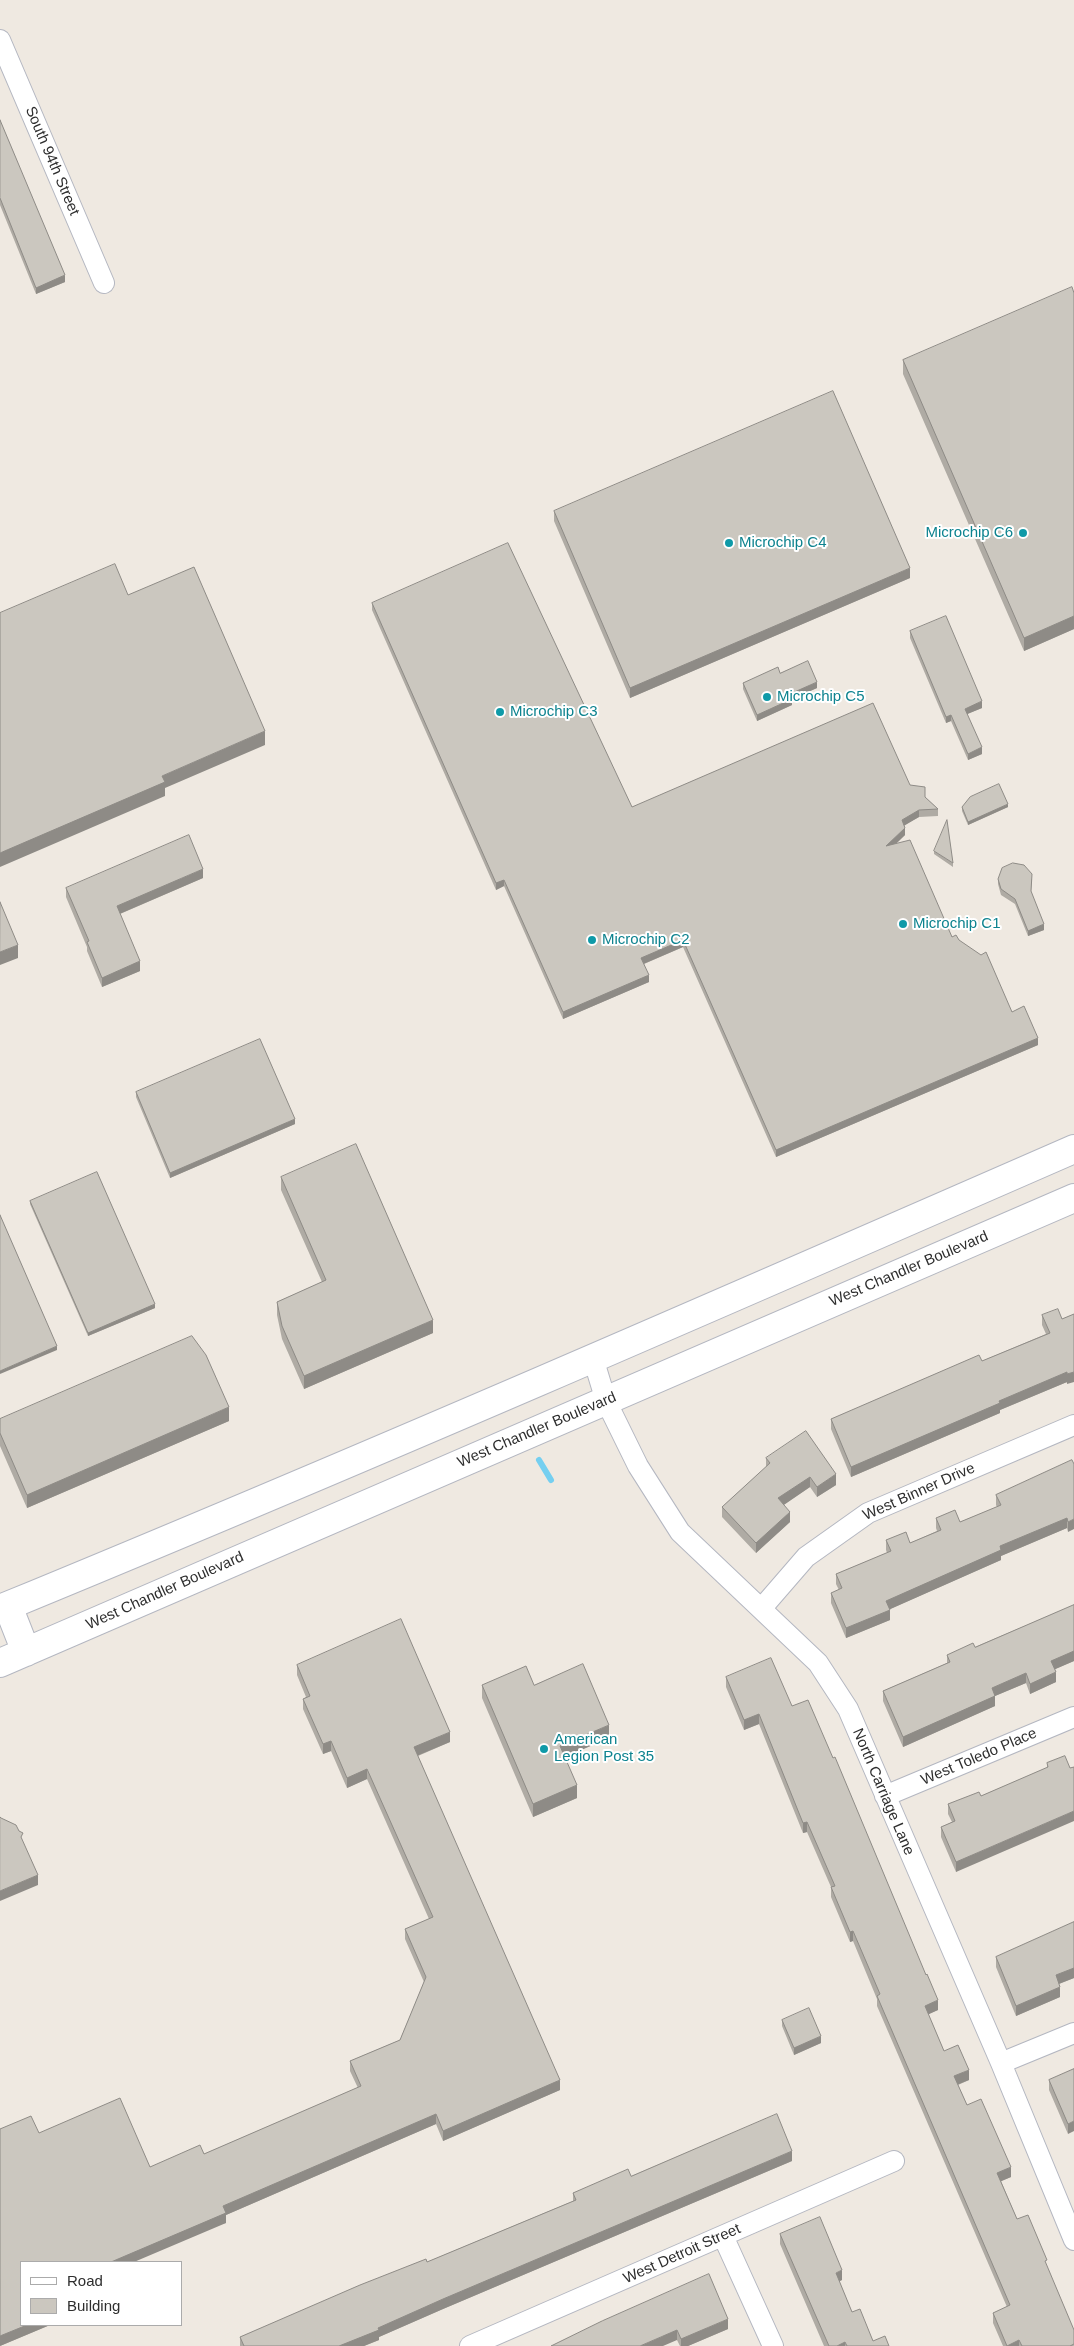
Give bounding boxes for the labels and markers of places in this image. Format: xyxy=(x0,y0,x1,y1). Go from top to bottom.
place label: Microchip C6 xyxy=(925,524,1013,542)
marker: Microchip C6 xyxy=(1017,527,1029,539)
place label: Microchip C4 xyxy=(739,534,827,552)
marker: Microchip C4 xyxy=(723,537,735,549)
place label: Microchip C5 xyxy=(777,688,865,706)
marker: Microchip C5 xyxy=(761,691,773,703)
place label: Microchip C3 xyxy=(510,703,598,721)
marker: Microchip C3 xyxy=(494,706,506,718)
place label: Microchip C1 xyxy=(913,915,1001,933)
marker: Microchip C1 xyxy=(897,918,909,930)
place label: Microchip C2 xyxy=(602,931,690,949)
marker: Microchip C2 xyxy=(586,934,598,946)
place label: American Legion Post 35 xyxy=(554,1731,654,1766)
marker: American Legion Post 35 xyxy=(538,1743,550,1755)

